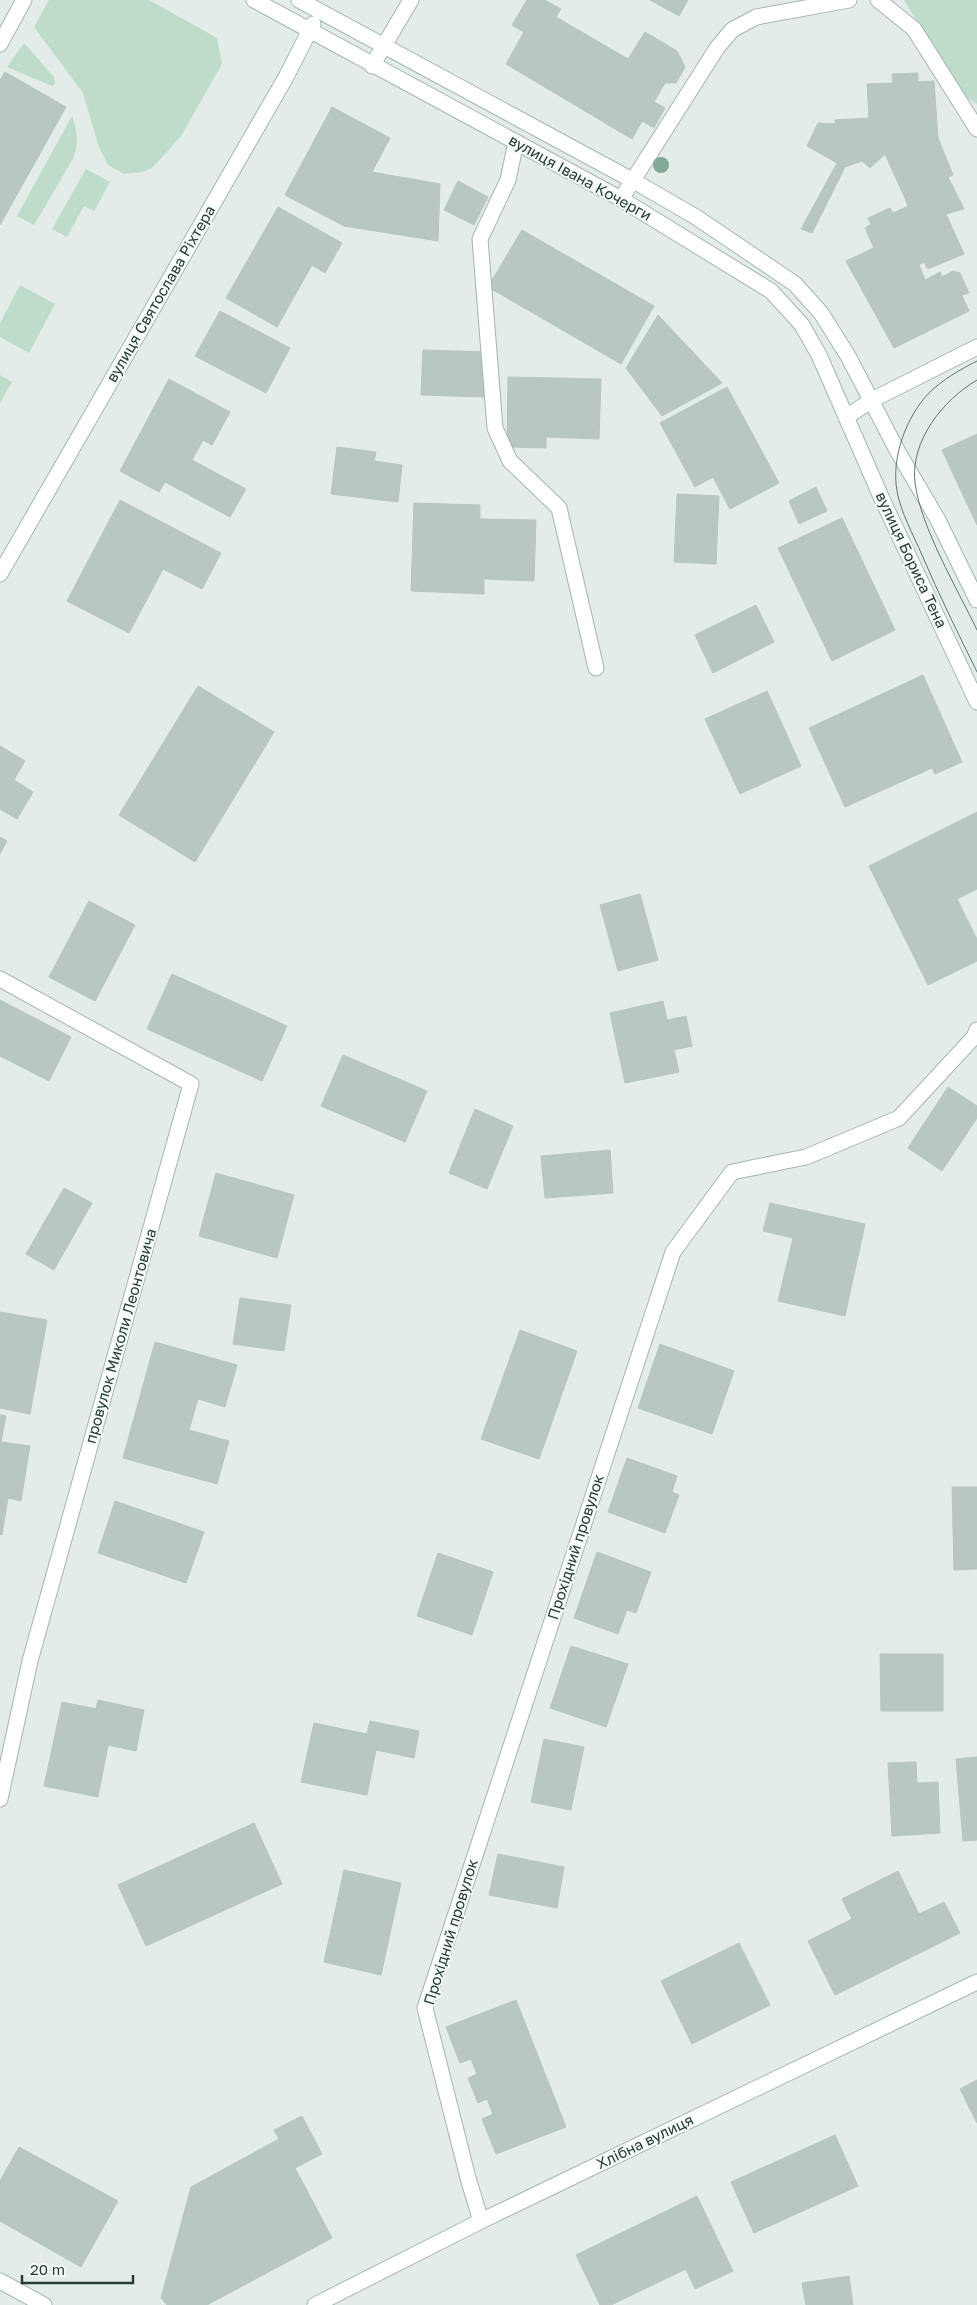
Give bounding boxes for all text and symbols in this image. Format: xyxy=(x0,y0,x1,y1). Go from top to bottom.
street label: вулиця Івана Кочерги xyxy=(506,130,655,224)
street label: вулиця Святослава Ріхтера xyxy=(102,202,218,385)
street label: вулиця Бориса Тена xyxy=(872,489,951,630)
street label: провулок Миколи Леонтовича xyxy=(81,1226,159,1445)
street label: Прохідний провулок xyxy=(543,1471,607,1622)
street label: Прохідний провулок xyxy=(419,1856,481,2007)
street label: Хлібна вулиця xyxy=(593,2110,696,2172)
scale bar xyxy=(22,2252,134,2284)
text: 20 m xyxy=(30,2260,65,2278)

